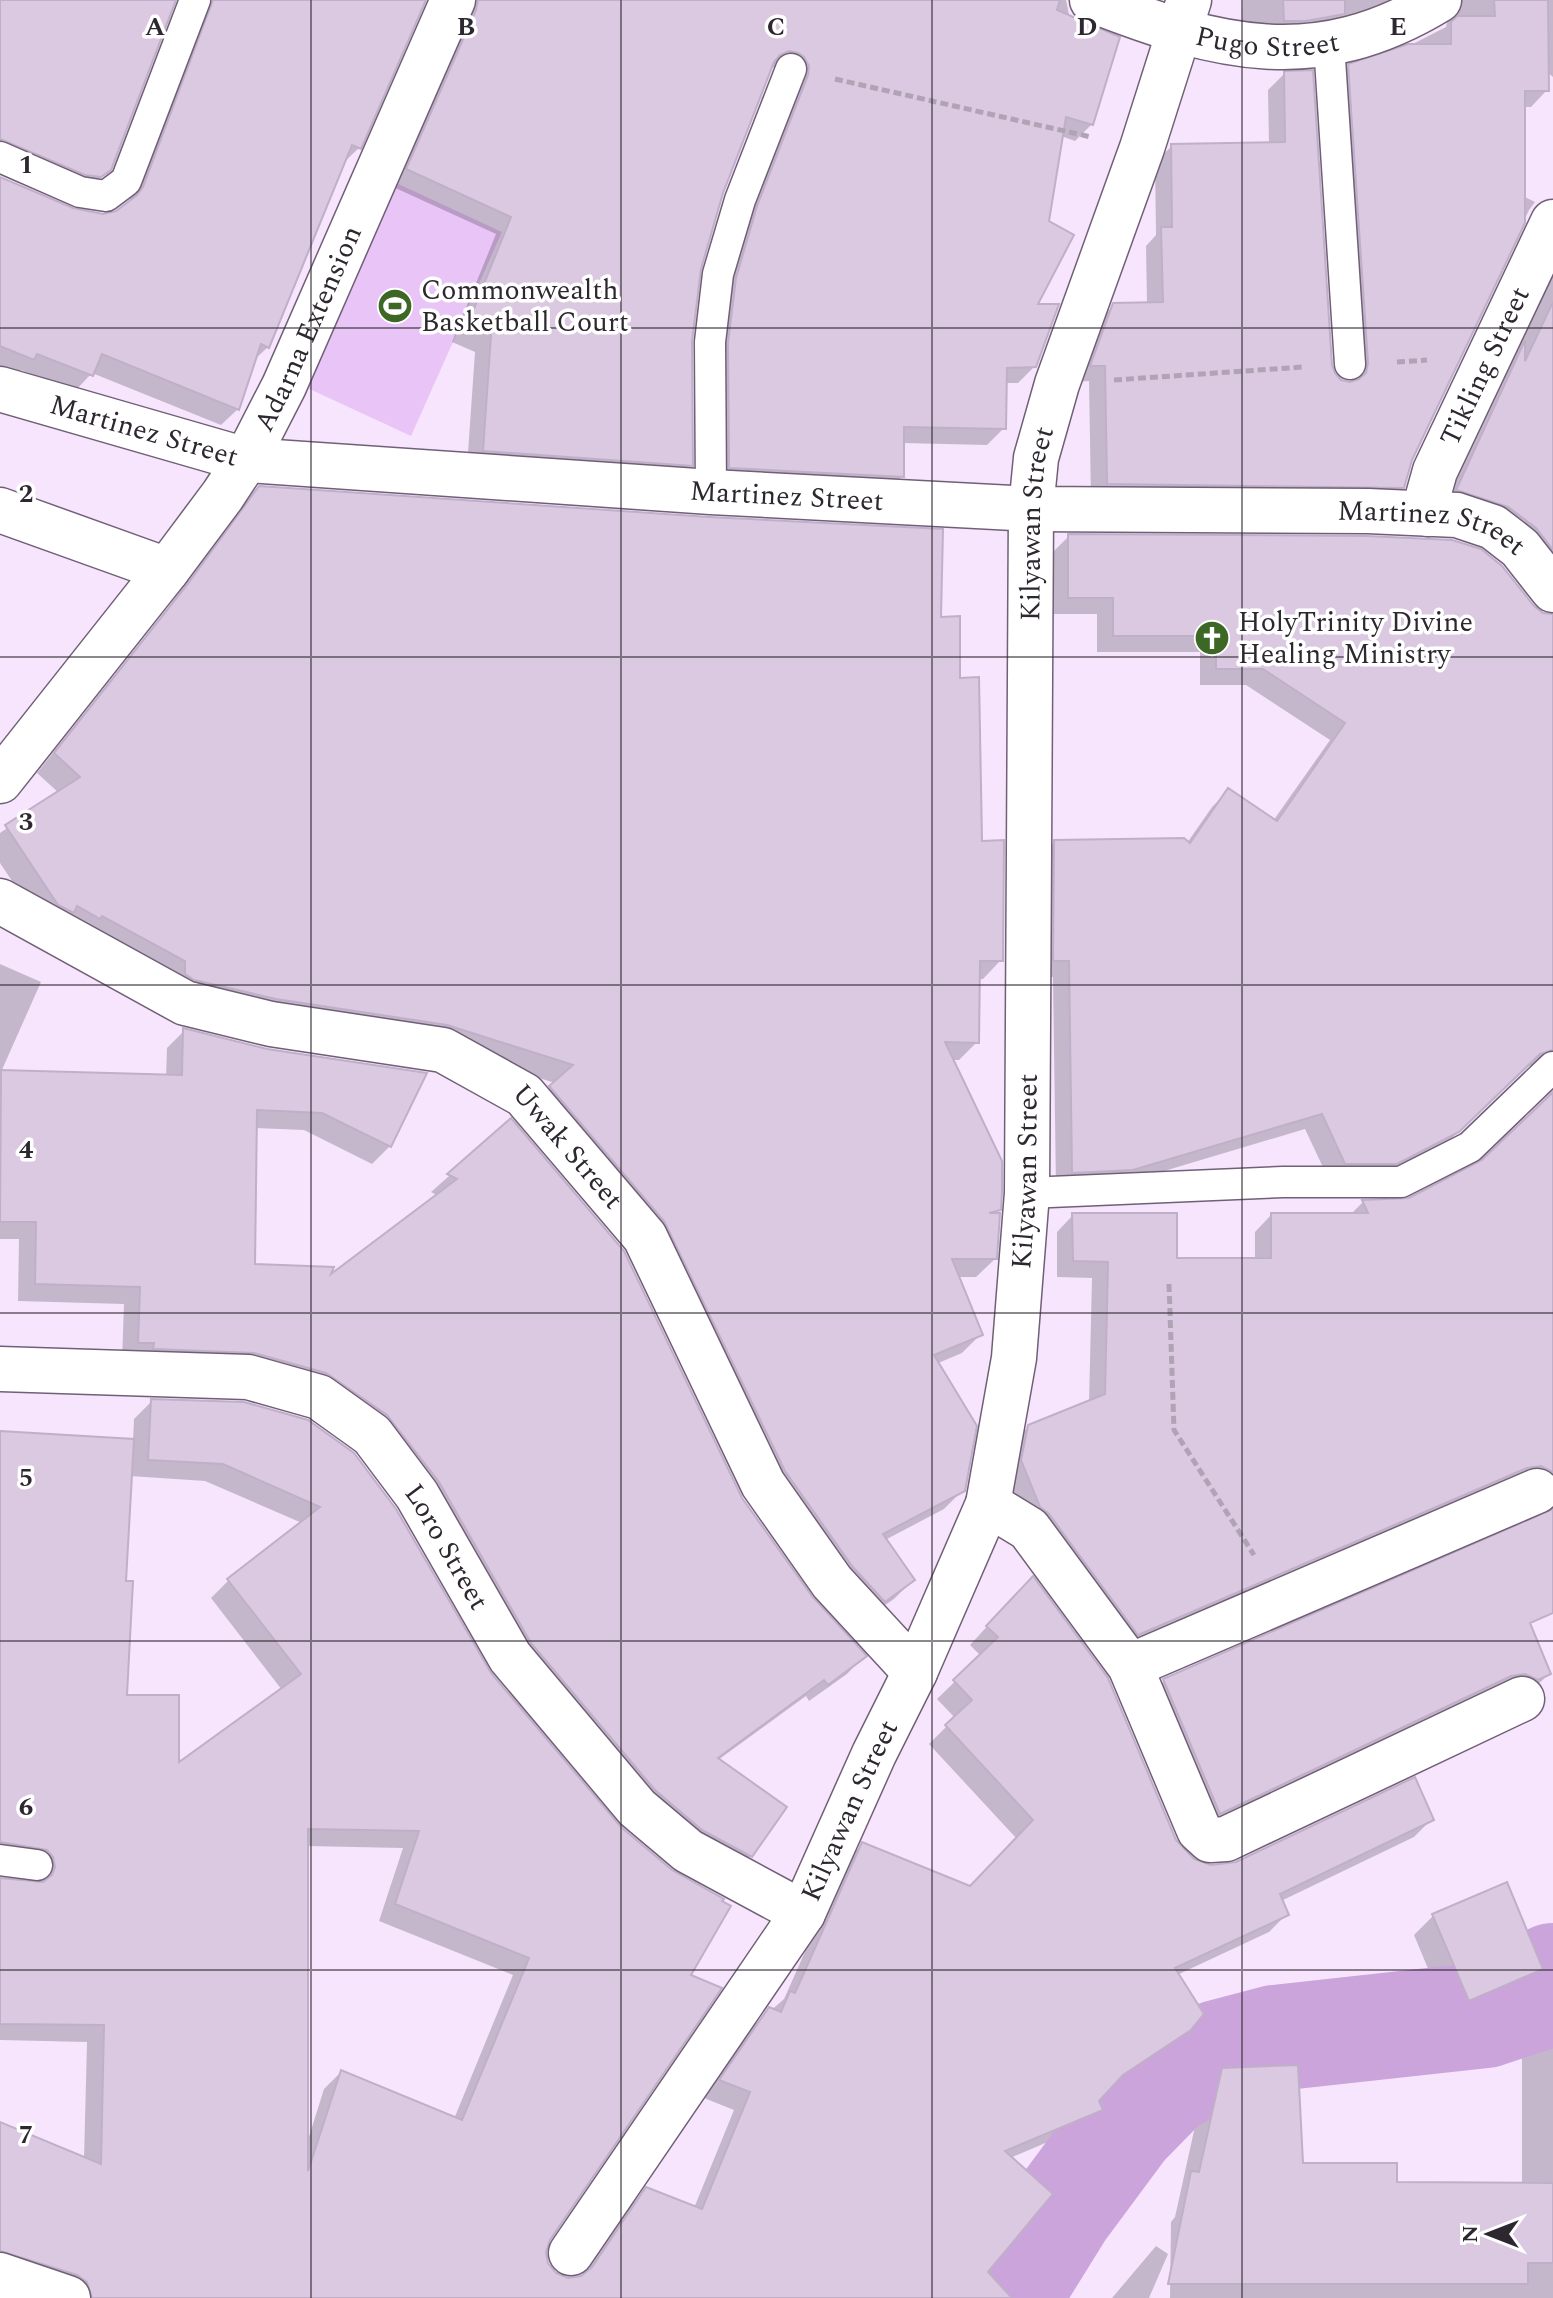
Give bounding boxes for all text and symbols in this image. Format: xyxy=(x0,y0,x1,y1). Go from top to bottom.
text: A xyxy=(145,7,165,47)
text: B xyxy=(457,7,475,47)
text: C xyxy=(767,7,785,47)
text: D xyxy=(1077,7,1097,47)
text: E xyxy=(1389,7,1407,47)
street label: Pugo Street xyxy=(1191,14,1343,69)
text: 1 xyxy=(19,145,33,185)
street label: Adarna Extension xyxy=(243,219,373,439)
place label: Commonwealth Basketball Court xyxy=(421,269,629,344)
street label: Tikling Street xyxy=(1428,279,1541,453)
sports icon: Commonwealth Basketball Court xyxy=(376,287,414,325)
street label: Martinez Street xyxy=(45,383,243,478)
street label: Kilyawan Street xyxy=(1009,421,1065,621)
street label: Martinez Street xyxy=(688,469,885,523)
text: 2 xyxy=(19,474,33,514)
street label: Martinez Street xyxy=(1337,489,1535,566)
place label: HolyTrinity Divine Healing Ministry xyxy=(1238,601,1473,676)
church icon: HolyTrinity Divine Healing Ministry xyxy=(1193,619,1231,657)
text: 3 xyxy=(19,802,33,842)
street label: Kilyawan Street xyxy=(1000,1073,1049,1271)
street label: Uwak Street xyxy=(502,1074,634,1219)
text: 4 xyxy=(19,1130,34,1170)
text: 5 xyxy=(19,1458,33,1498)
street label: Loro Street xyxy=(394,1474,500,1618)
street label: Kilyawan Street xyxy=(789,1712,909,1908)
text: 6 xyxy=(19,1787,33,1827)
text: 7 xyxy=(19,2115,33,2155)
north arrow xyxy=(1449,2194,1529,2274)
text: N xyxy=(1454,2225,1487,2243)

